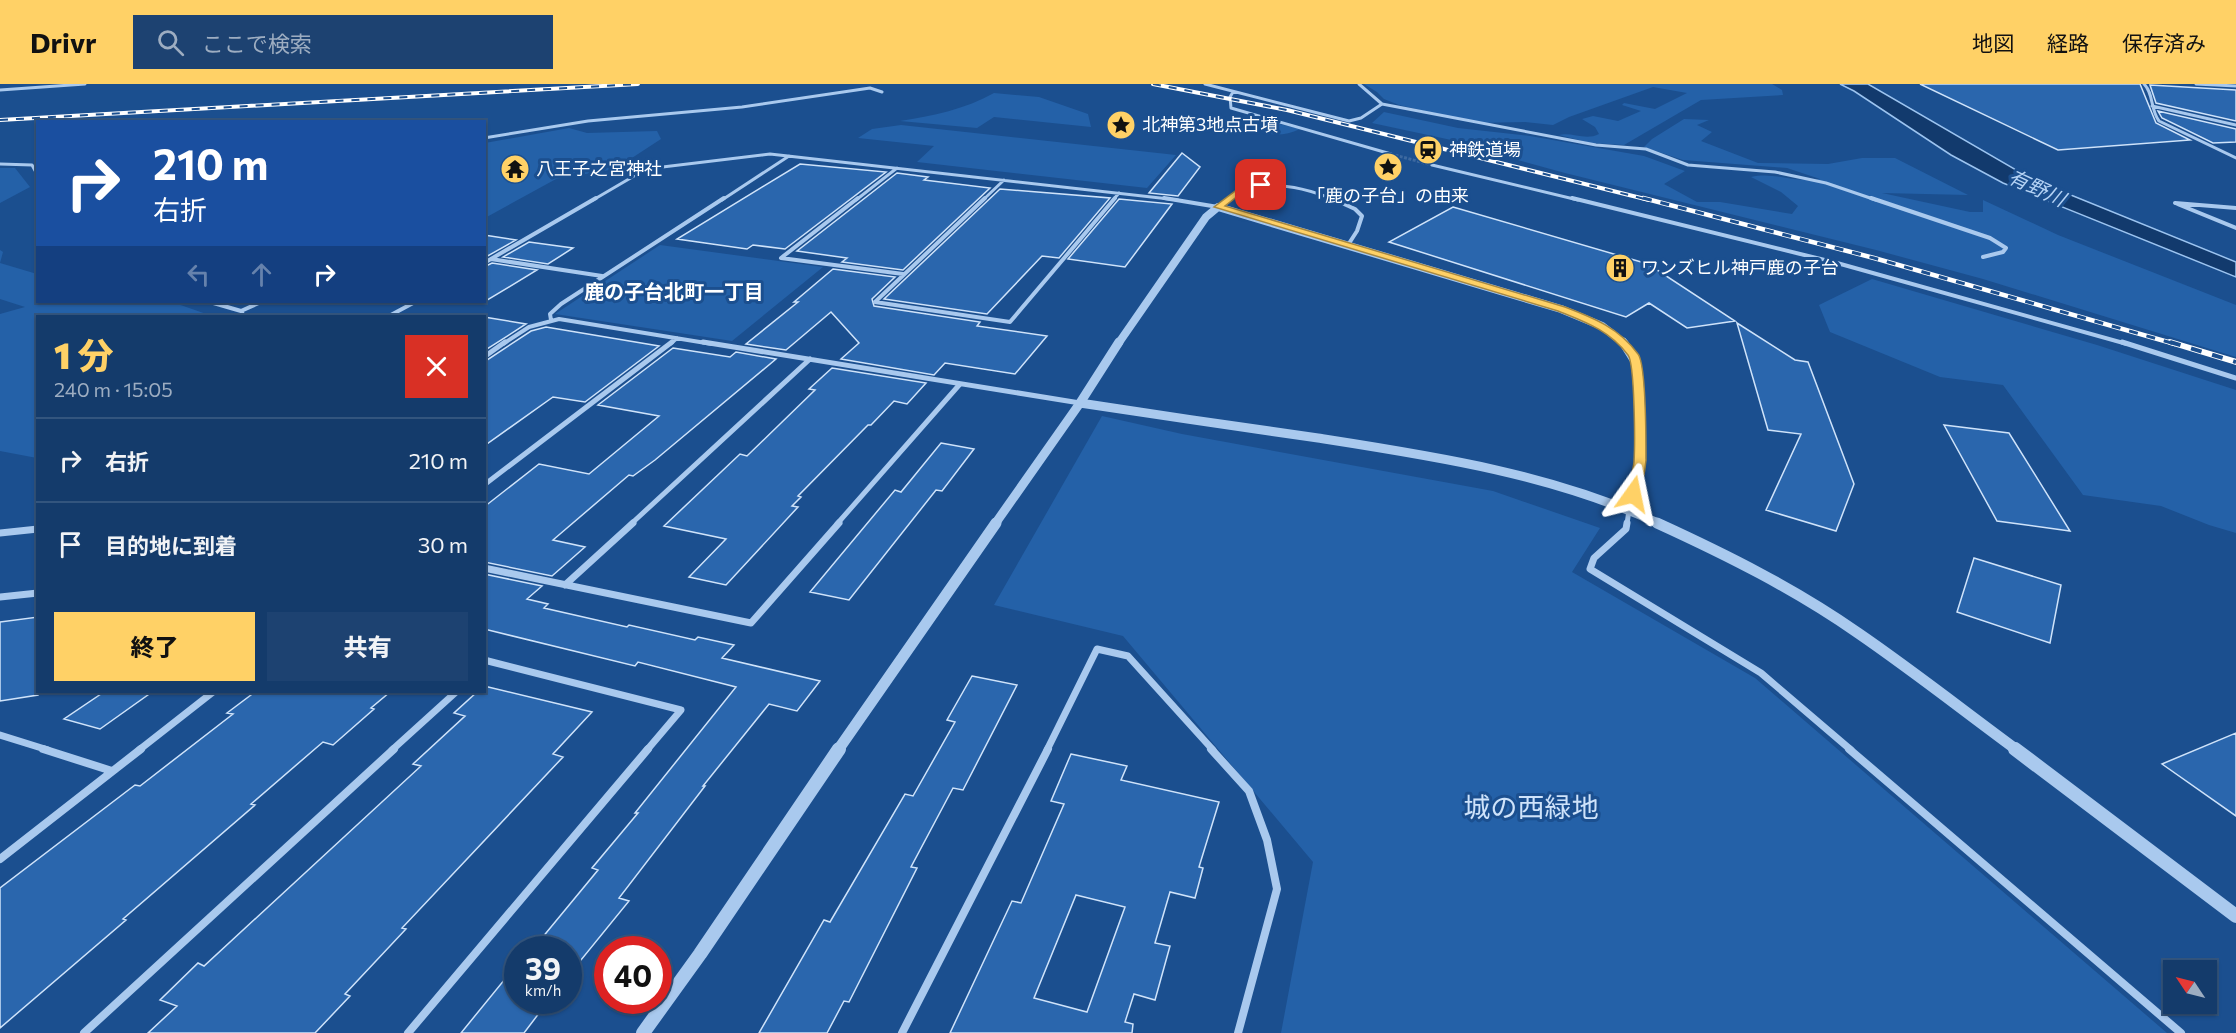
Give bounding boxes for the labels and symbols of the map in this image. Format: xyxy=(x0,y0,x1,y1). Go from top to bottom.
place icon: 北神第3地点古墳 xyxy=(1105,109,1137,141)
place label: 北神第3地点古墳 xyxy=(1142,113,1278,135)
station icon: 神鉄道場 xyxy=(1412,134,1444,166)
place label: 神鉄道場 xyxy=(1449,138,1521,160)
place icon: 「鹿の子台」の由来 xyxy=(1372,151,1404,183)
temple icon: 八王子之宮神社 xyxy=(499,153,531,185)
place label: 八王子之宮神社 xyxy=(536,157,662,179)
pin xyxy=(1235,159,1286,210)
water label: 有野川 xyxy=(2005,164,2071,211)
place label: 「鹿の子台」の由来 xyxy=(1307,184,1469,206)
building icon: ワンズヒル神戸鹿の子台 xyxy=(1604,252,1636,284)
place label: ワンズヒル神戸鹿の子台 xyxy=(1641,256,1839,278)
district label: 鹿の子台北町一丁目 xyxy=(584,279,764,303)
position arrow xyxy=(1601,462,1665,526)
park label: 城の西緑地 xyxy=(1464,790,1599,823)
speed limit sign: 40 xyxy=(594,936,672,1014)
north arrow xyxy=(2163,960,2217,1014)

